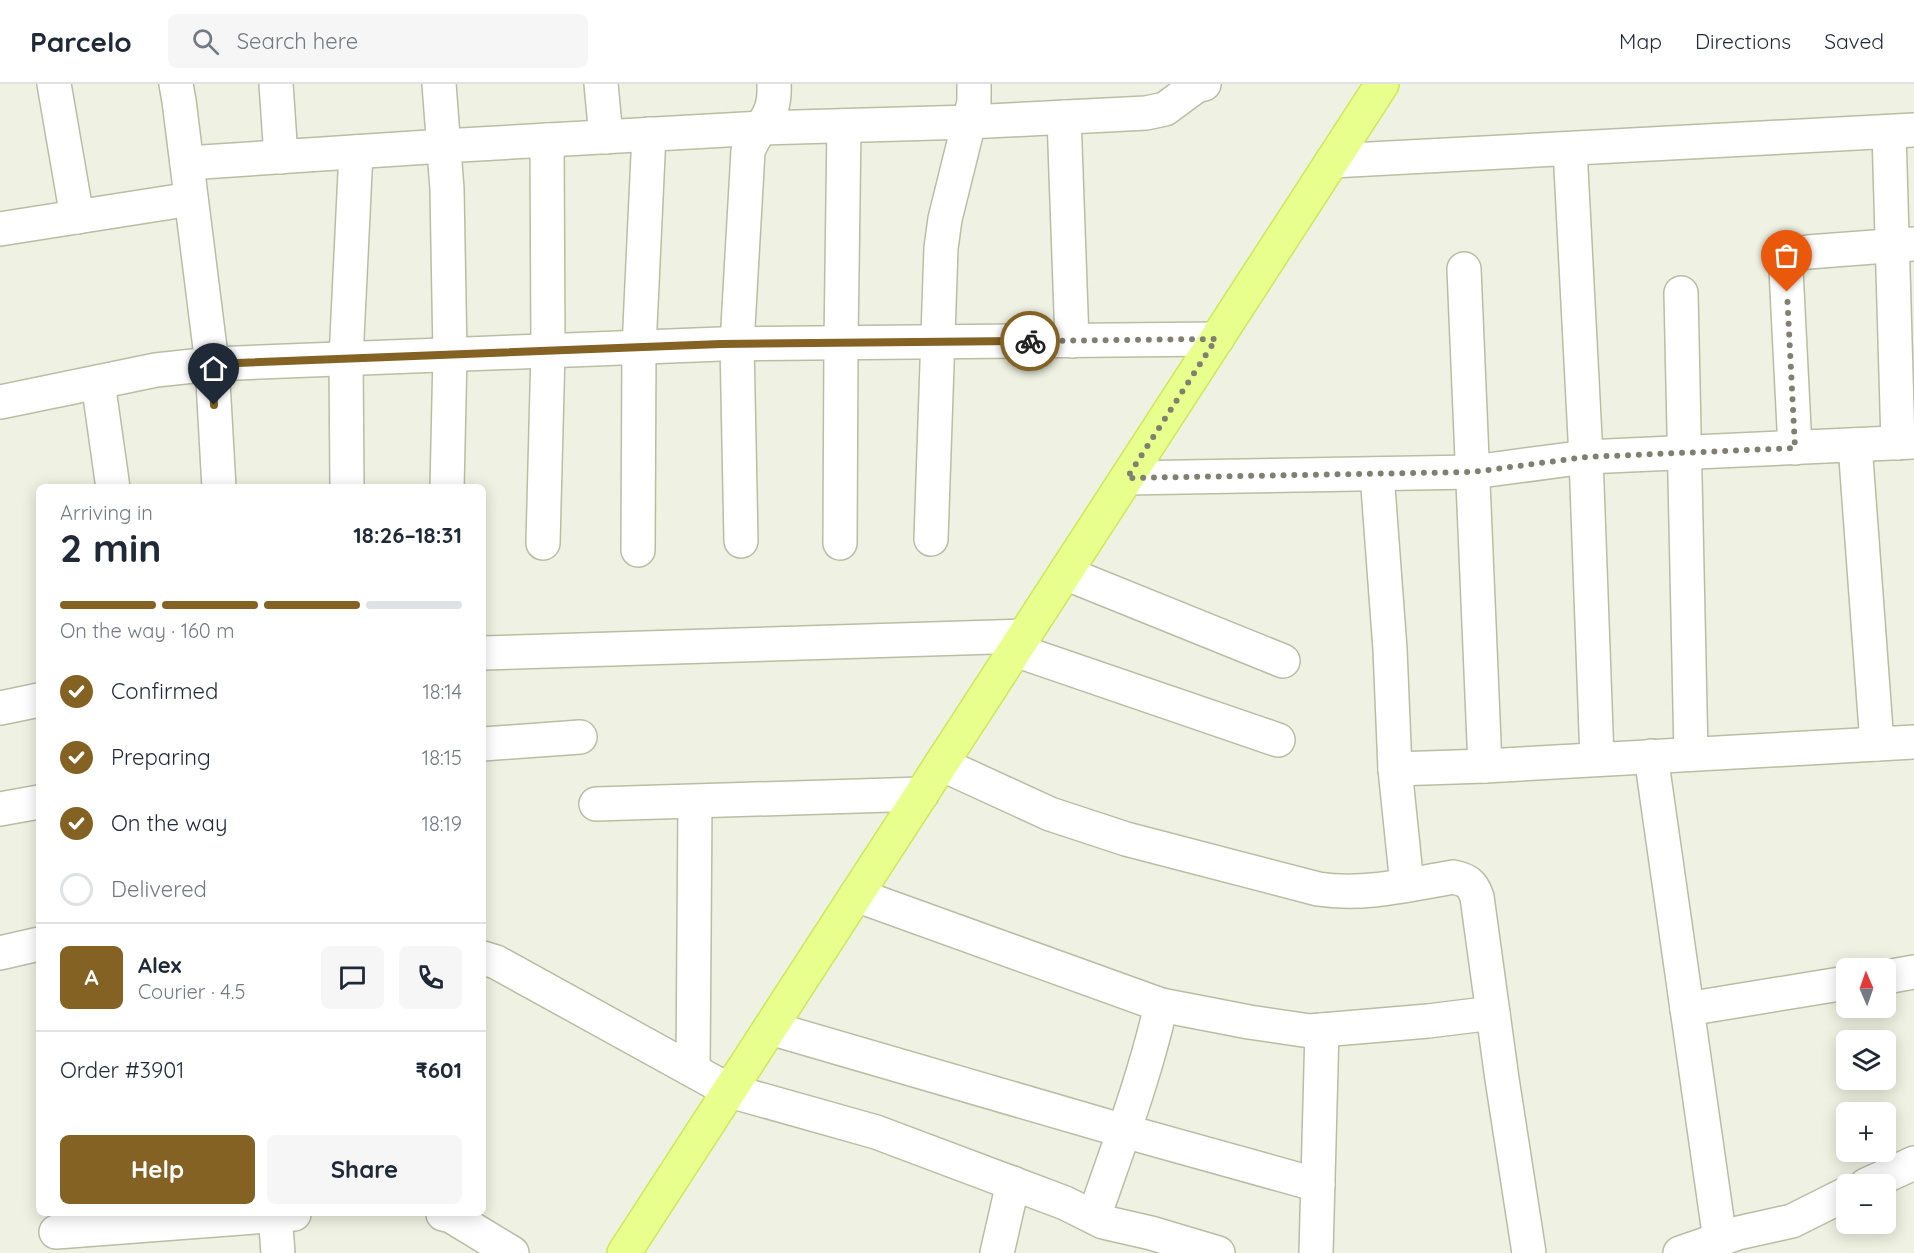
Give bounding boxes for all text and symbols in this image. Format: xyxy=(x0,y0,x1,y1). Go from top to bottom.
search box xyxy=(168,14,588,68)
text: Parcelo xyxy=(30,24,132,59)
icon: search xyxy=(189,25,222,58)
text: Search here xyxy=(237,27,358,55)
text: Map xyxy=(1619,28,1662,54)
text: Directions xyxy=(1695,28,1791,54)
text: Saved xyxy=(1824,28,1884,54)
pin xyxy=(1761,230,1812,292)
icon: bag xyxy=(1770,239,1803,272)
courier xyxy=(1000,311,1060,371)
icon: bike xyxy=(1014,325,1047,358)
pin xyxy=(188,343,239,405)
icon: home xyxy=(197,352,230,385)
text: Arriving in xyxy=(60,500,153,525)
text: 18:26–18:31 xyxy=(353,521,462,549)
text: 2 min xyxy=(60,523,162,572)
text: On the way · 160 m xyxy=(60,618,234,643)
icon: check xyxy=(60,675,93,708)
text: Confirmed xyxy=(111,677,218,705)
text: 18:14 xyxy=(422,679,462,704)
icon: check xyxy=(60,741,93,774)
text: Preparing xyxy=(111,743,211,771)
text: 18:15 xyxy=(422,745,462,770)
icon: check xyxy=(60,807,93,840)
text: On the way xyxy=(111,809,227,837)
text: 18:19 xyxy=(422,811,462,836)
text: Delivered xyxy=(111,875,207,903)
button: chat xyxy=(321,946,384,1009)
button: phone xyxy=(399,946,462,1009)
text: Alex xyxy=(138,951,181,979)
north arrow xyxy=(1836,958,1896,1018)
map controls xyxy=(1836,958,1896,1234)
text: A xyxy=(84,963,99,991)
text: Courier · 4.5 xyxy=(138,979,245,1004)
button: layers xyxy=(1836,1030,1896,1090)
text: Order #3901 xyxy=(60,1056,185,1084)
text: ₹601 xyxy=(416,1056,462,1084)
button: + xyxy=(1836,1102,1896,1162)
button: Help xyxy=(60,1135,255,1204)
button: Share xyxy=(267,1135,462,1204)
button: − xyxy=(1836,1174,1896,1234)

